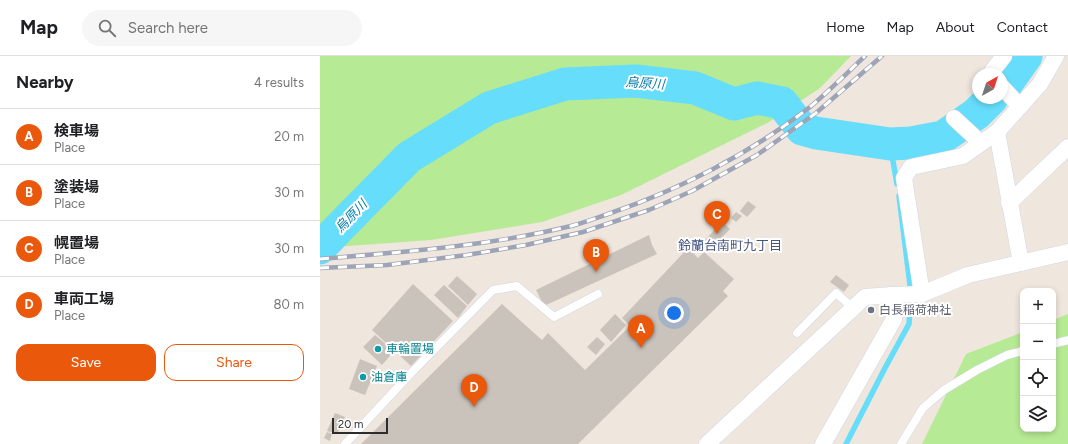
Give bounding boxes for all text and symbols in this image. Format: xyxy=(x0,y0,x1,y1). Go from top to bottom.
search box xyxy=(82,10,362,46)
text: Map xyxy=(20,16,58,39)
icon: search xyxy=(96,17,118,39)
text: Search here xyxy=(128,19,208,37)
text: Home xyxy=(826,19,865,36)
text: Map xyxy=(887,19,914,36)
text: About xyxy=(936,19,975,36)
text: Contact xyxy=(997,19,1048,36)
north arrow xyxy=(972,68,1008,104)
text: Nearby xyxy=(16,72,74,92)
water label: 烏原川 xyxy=(625,74,667,92)
text: 4 results xyxy=(254,75,304,90)
text: 検車場 xyxy=(54,122,99,140)
text: A xyxy=(24,129,34,144)
text: 20 m xyxy=(274,129,304,144)
text: Place xyxy=(54,140,85,155)
text: 塗装場 xyxy=(54,178,99,196)
text: B xyxy=(25,185,33,200)
text: 30 m xyxy=(274,185,304,200)
water label: 烏原川 xyxy=(332,195,371,235)
text: Place xyxy=(54,196,85,211)
pin: C xyxy=(704,201,730,234)
text: 幌置場 xyxy=(54,234,99,252)
district label: 鈴蘭台南町九丁目 xyxy=(678,238,782,253)
pin: B xyxy=(583,239,609,272)
text: C xyxy=(24,241,34,256)
text: 30 m xyxy=(274,241,304,256)
text: Place xyxy=(54,252,85,267)
map controls xyxy=(1020,288,1056,432)
button: + xyxy=(1020,288,1056,324)
text: 車両工場 xyxy=(54,290,114,308)
text: D xyxy=(24,297,34,312)
text: 80 m xyxy=(273,297,304,312)
your location xyxy=(664,303,684,323)
place label: 白長稲荷神社 xyxy=(879,303,951,317)
marker: 白長稲荷神社 xyxy=(866,305,876,315)
text: Place xyxy=(54,308,85,323)
pin: A xyxy=(628,315,654,348)
button: − xyxy=(1020,324,1056,360)
place label: 車輪置場 xyxy=(386,342,434,356)
button: Save xyxy=(16,344,156,381)
button: Share xyxy=(164,344,304,381)
marker: 車輪置場 xyxy=(373,344,383,354)
button: locate xyxy=(1020,360,1056,396)
place label: 油倉庫 xyxy=(371,370,407,384)
marker: 油倉庫 xyxy=(358,372,368,382)
pin: D xyxy=(461,374,487,407)
button: layers xyxy=(1020,396,1056,432)
scale bar xyxy=(332,416,388,435)
text: 20 m xyxy=(338,418,363,431)

